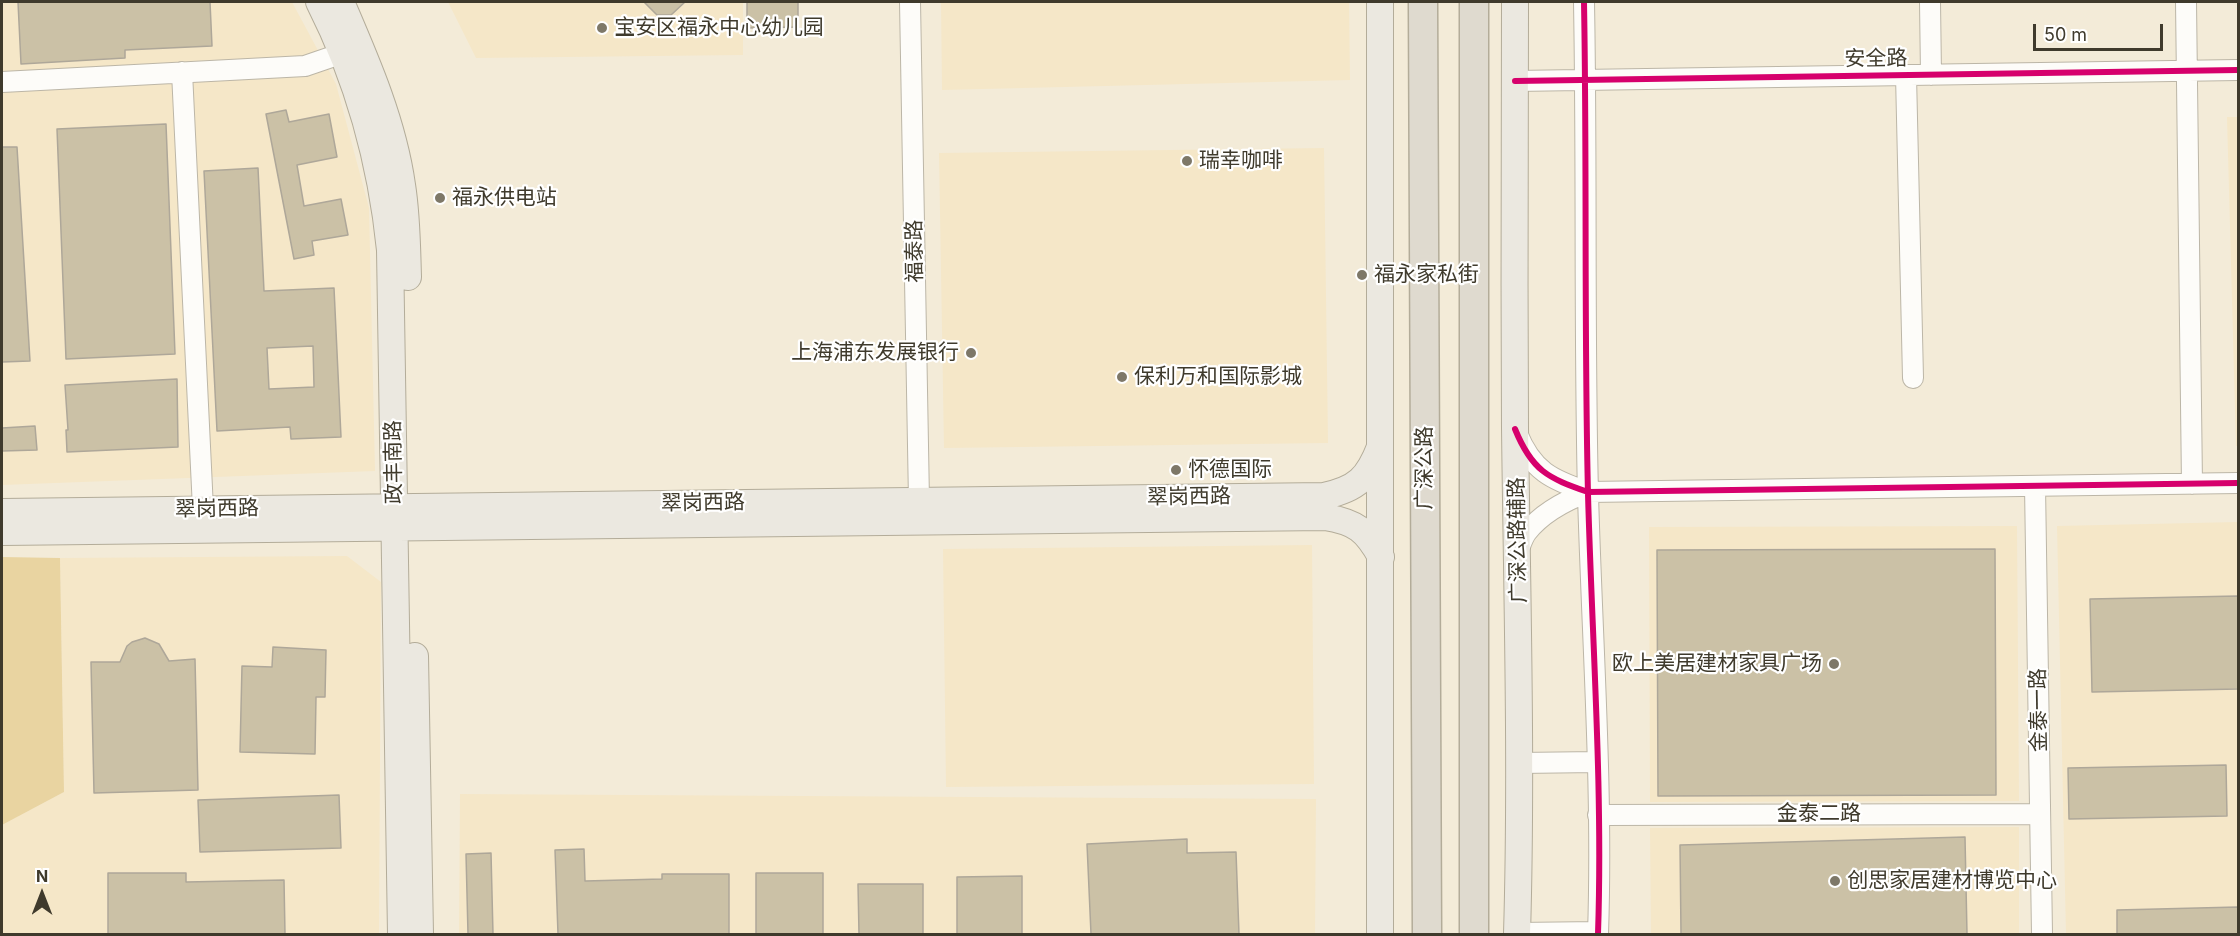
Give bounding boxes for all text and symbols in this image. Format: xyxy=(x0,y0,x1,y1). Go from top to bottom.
scale bar xyxy=(2036,12,2166,50)
place label: 宝安区福永中心幼儿园 xyxy=(614,15,824,41)
marker: 宝安区福永中心幼儿园 xyxy=(595,21,609,35)
text: 50 m xyxy=(2044,24,2087,45)
street label: 安全路 xyxy=(1844,46,1908,72)
place label: 瑞幸咖啡 xyxy=(1199,148,1283,174)
marker: 瑞幸咖啡 xyxy=(1180,154,1194,168)
place label: 福永供电站 xyxy=(452,185,557,211)
marker: 福永供电站 xyxy=(433,191,447,205)
street label: 福泰路 xyxy=(902,219,928,283)
place label: 福永家私街 xyxy=(1374,262,1479,288)
marker: 福永家私街 xyxy=(1355,268,1369,282)
place label: 上海浦东发展银行 xyxy=(791,340,959,366)
marker: 上海浦东发展银行 xyxy=(964,346,978,360)
place label: 保利万和国际影城 xyxy=(1134,364,1302,390)
marker: 保利万和国际影城 xyxy=(1115,370,1129,384)
street label: 政丰南路 xyxy=(381,420,407,504)
street label: 广深公路 xyxy=(1412,426,1438,510)
place label: 怀德国际 xyxy=(1188,457,1272,483)
marker: 怀德国际 xyxy=(1169,463,1183,477)
street label: 广深公路辅路 xyxy=(1504,477,1532,603)
street label: 翠岗西路 xyxy=(1147,484,1231,510)
street label: 翠岗西路 xyxy=(661,490,745,516)
street label: 翠岗西路 xyxy=(175,496,259,522)
place label: 欧上美居建材家具广场 xyxy=(1612,651,1822,677)
marker: 欧上美居建材家具广场 xyxy=(1827,657,1841,671)
street label: 金泰一路 xyxy=(2026,668,2052,752)
street label: 金泰二路 xyxy=(1777,801,1861,827)
north arrow xyxy=(12,864,72,924)
text: N xyxy=(36,866,48,886)
place label: 创思家居建材博览中心 xyxy=(1847,868,2057,894)
marker: 创思家居建材博览中心 xyxy=(1828,874,1842,888)

